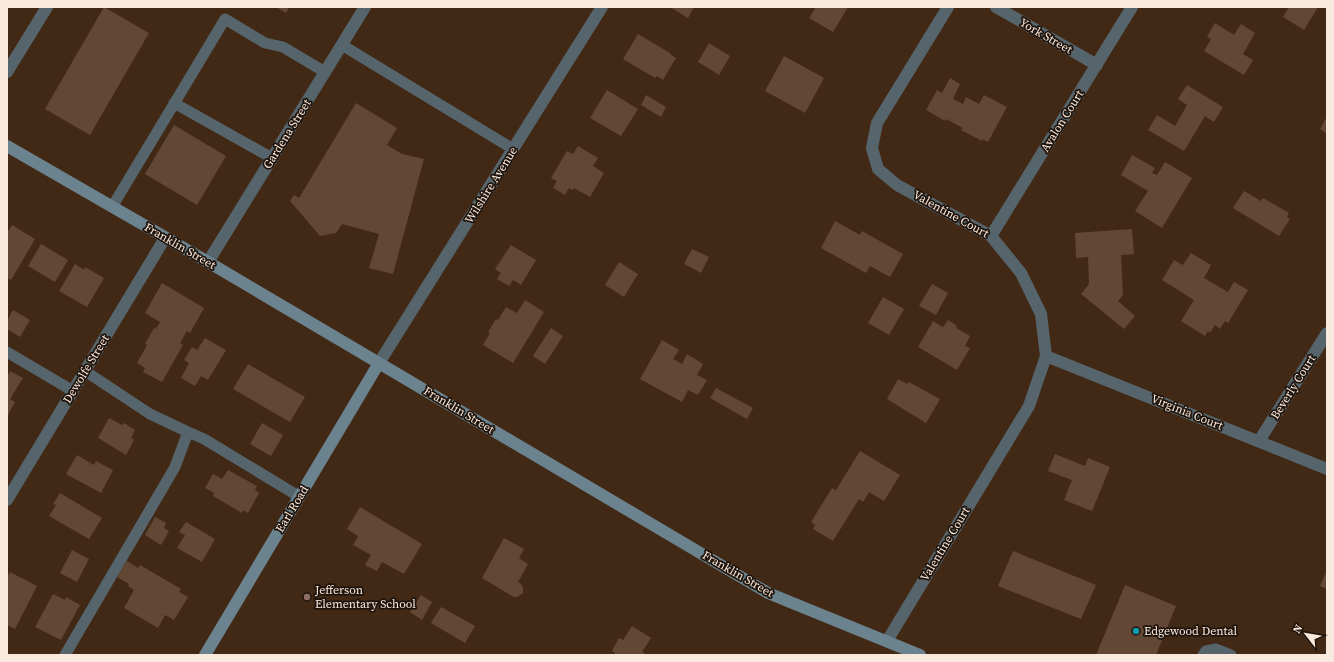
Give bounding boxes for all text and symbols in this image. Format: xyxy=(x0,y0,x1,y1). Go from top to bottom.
street label: York Street xyxy=(1017,14,1075,58)
street label: Avalon Court xyxy=(1037,87,1087,155)
street label: Gardena Street xyxy=(259,96,315,172)
street label: Wilshire Avenue xyxy=(461,144,521,226)
street label: Valentine Court xyxy=(910,187,992,241)
street label: Franklin Street xyxy=(141,219,219,273)
street label: Dewolfe Street xyxy=(59,332,113,406)
street label: Beverly Court xyxy=(1267,352,1319,422)
street label: Franklin Street xyxy=(421,383,497,437)
street label: Virginia Court xyxy=(1149,390,1225,434)
street label: Earl Road xyxy=(272,483,312,535)
street label: Valentine Court xyxy=(916,504,974,584)
street label: Franklin Street xyxy=(699,547,777,601)
place label: Jefferson Elementary School xyxy=(314,582,416,612)
marker: Jefferson Elementary School xyxy=(302,592,312,602)
north arrow xyxy=(1286,614,1326,654)
text: N xyxy=(1289,622,1306,636)
place label: Edgewood Dental xyxy=(1144,623,1238,639)
marker: Edgewood Dental xyxy=(1131,626,1141,636)

